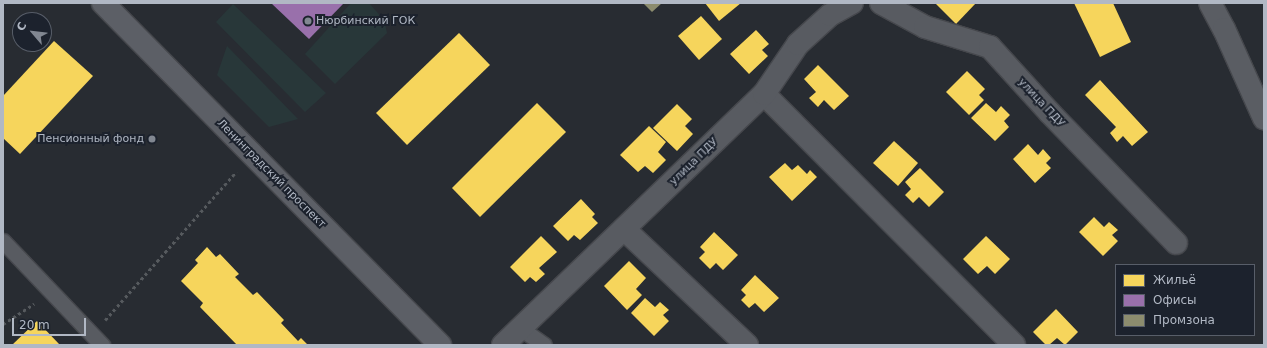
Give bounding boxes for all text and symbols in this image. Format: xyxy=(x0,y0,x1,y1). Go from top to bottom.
north arrow xyxy=(12,12,52,52)
place label: Нюрбинский ГОК xyxy=(316,14,415,28)
marker: Нюрбинский ГОК xyxy=(303,16,313,26)
text: С xyxy=(14,20,29,33)
street label: улица ПДУ xyxy=(1015,76,1067,130)
street label: Ленинградский проспект xyxy=(214,117,328,231)
place label: Пенсионный фонд xyxy=(37,132,144,146)
marker: Пенсионный фонд xyxy=(147,134,157,144)
street label: улица ПДУ xyxy=(667,136,721,188)
legend xyxy=(1115,264,1255,336)
text: Жильё xyxy=(1153,273,1196,287)
text: Офисы xyxy=(1153,293,1197,307)
scale bar xyxy=(14,310,88,336)
text: Промзона xyxy=(1153,313,1215,327)
text: 20 m xyxy=(19,318,50,332)

